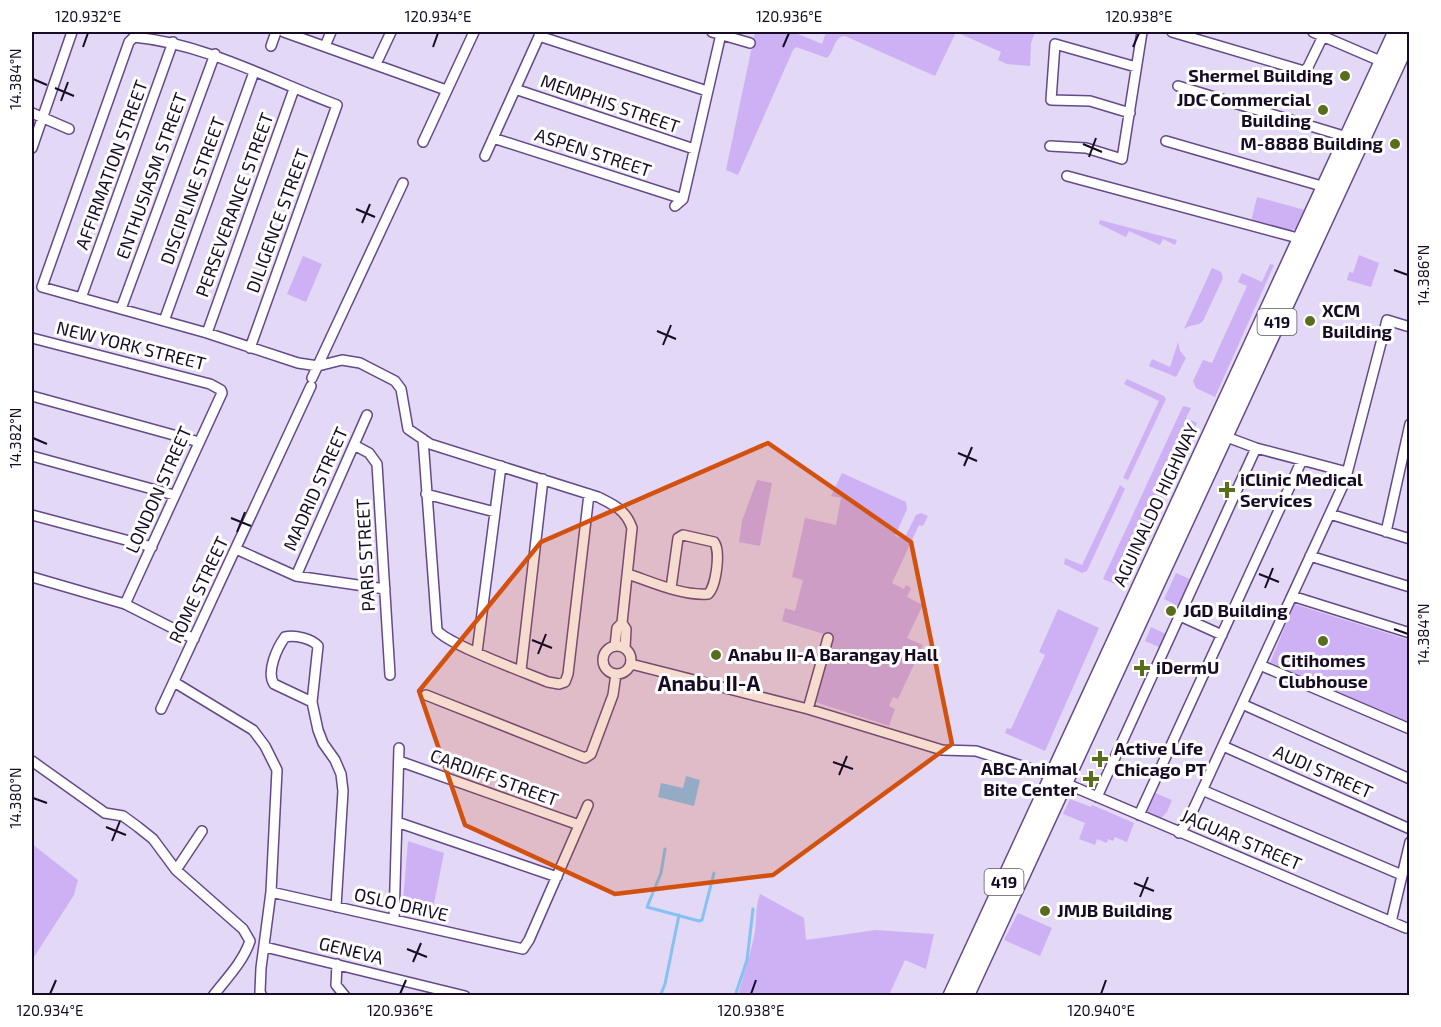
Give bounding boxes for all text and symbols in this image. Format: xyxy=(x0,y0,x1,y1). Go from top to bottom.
text: 120.932°E xyxy=(55,7,121,25)
text: 120.934°E xyxy=(405,7,471,25)
text: 120.936°E xyxy=(756,7,822,25)
text: 120.938°E xyxy=(1106,7,1172,25)
text: 14.384°N xyxy=(6,48,24,110)
place label: Shermel Building xyxy=(1188,64,1334,86)
street label: MEMPHIS STREET xyxy=(538,69,683,137)
marker: Shermel Building xyxy=(1338,69,1352,83)
street label: AFFIRMATION STREET xyxy=(70,76,152,252)
place label: JDC Commercial Building xyxy=(1177,88,1312,131)
street label: ENTHUSIASM STREET xyxy=(111,89,192,262)
marker: JDC Commercial Building xyxy=(1316,103,1330,117)
street label: PERSEVERANCE STREET xyxy=(190,109,278,300)
street label: DISCIPLINE STREET xyxy=(155,113,229,267)
street label: ASPEN STREET xyxy=(532,123,655,181)
place label: M-8888 Building xyxy=(1240,132,1384,154)
marker: M-8888 Building xyxy=(1388,137,1402,151)
street label: DILIGENCE STREET xyxy=(241,145,313,296)
text: 14.386°N xyxy=(1414,245,1432,305)
place label: XCM Building xyxy=(1322,299,1393,342)
road number: 419 xyxy=(1258,309,1296,335)
marker: XCM Building xyxy=(1303,314,1317,328)
street label: NEW YORK STREET xyxy=(54,316,209,374)
text: 14.382°N xyxy=(6,408,24,468)
street label: AGUINALDO HIGHWAY xyxy=(1108,419,1203,590)
street label: LONDON STREET xyxy=(120,422,196,556)
street label: MADRID STREET xyxy=(278,423,352,554)
place label: iClinic Medical Services xyxy=(1240,468,1363,511)
marker: iClinic Medical Services xyxy=(1218,481,1236,499)
street label: PARIS STREET xyxy=(351,497,379,612)
street label: ROME STREET xyxy=(164,532,233,646)
place label: JGD Building xyxy=(1183,599,1288,621)
text: 14.384°N xyxy=(1414,603,1432,665)
marker: JGD Building xyxy=(1164,604,1178,618)
marker: Citihomes Clubhouse xyxy=(1316,634,1330,648)
place label: Anabu II-A Barangay Hall xyxy=(728,643,939,665)
marker: Anabu II-A Barangay Hall xyxy=(709,648,723,662)
place label: Citihomes Clubhouse xyxy=(1278,649,1368,692)
place label: iDermU xyxy=(1156,656,1219,678)
marker: iDermU xyxy=(1133,659,1151,677)
district label: Anabu II-A xyxy=(658,670,760,695)
place label: Active Life Chicago PT xyxy=(1114,737,1207,780)
street label: AUDI STREET xyxy=(1270,739,1377,803)
street label: CARDIFF STREET xyxy=(427,744,562,811)
marker: Active Life Chicago PT xyxy=(1091,750,1109,768)
place label: ABC Animal Bite Center xyxy=(981,757,1078,800)
text: 14.380°N xyxy=(6,767,24,829)
marker: ABC Animal Bite Center xyxy=(1082,770,1100,788)
street label: JAGUAR STREET xyxy=(1178,804,1306,875)
road number: 419 xyxy=(984,869,1024,895)
street label: OSLO DRIVE xyxy=(352,883,450,926)
place label: JMJB Building xyxy=(1057,899,1173,921)
marker: JMJB Building xyxy=(1038,904,1052,918)
street label: GENEVA xyxy=(317,931,387,969)
text: 120.934°E xyxy=(17,1001,83,1019)
text: 120.936°E xyxy=(367,1001,433,1019)
text: 120.938°E xyxy=(718,1001,784,1019)
text: 120.940°E xyxy=(1067,1001,1135,1019)

